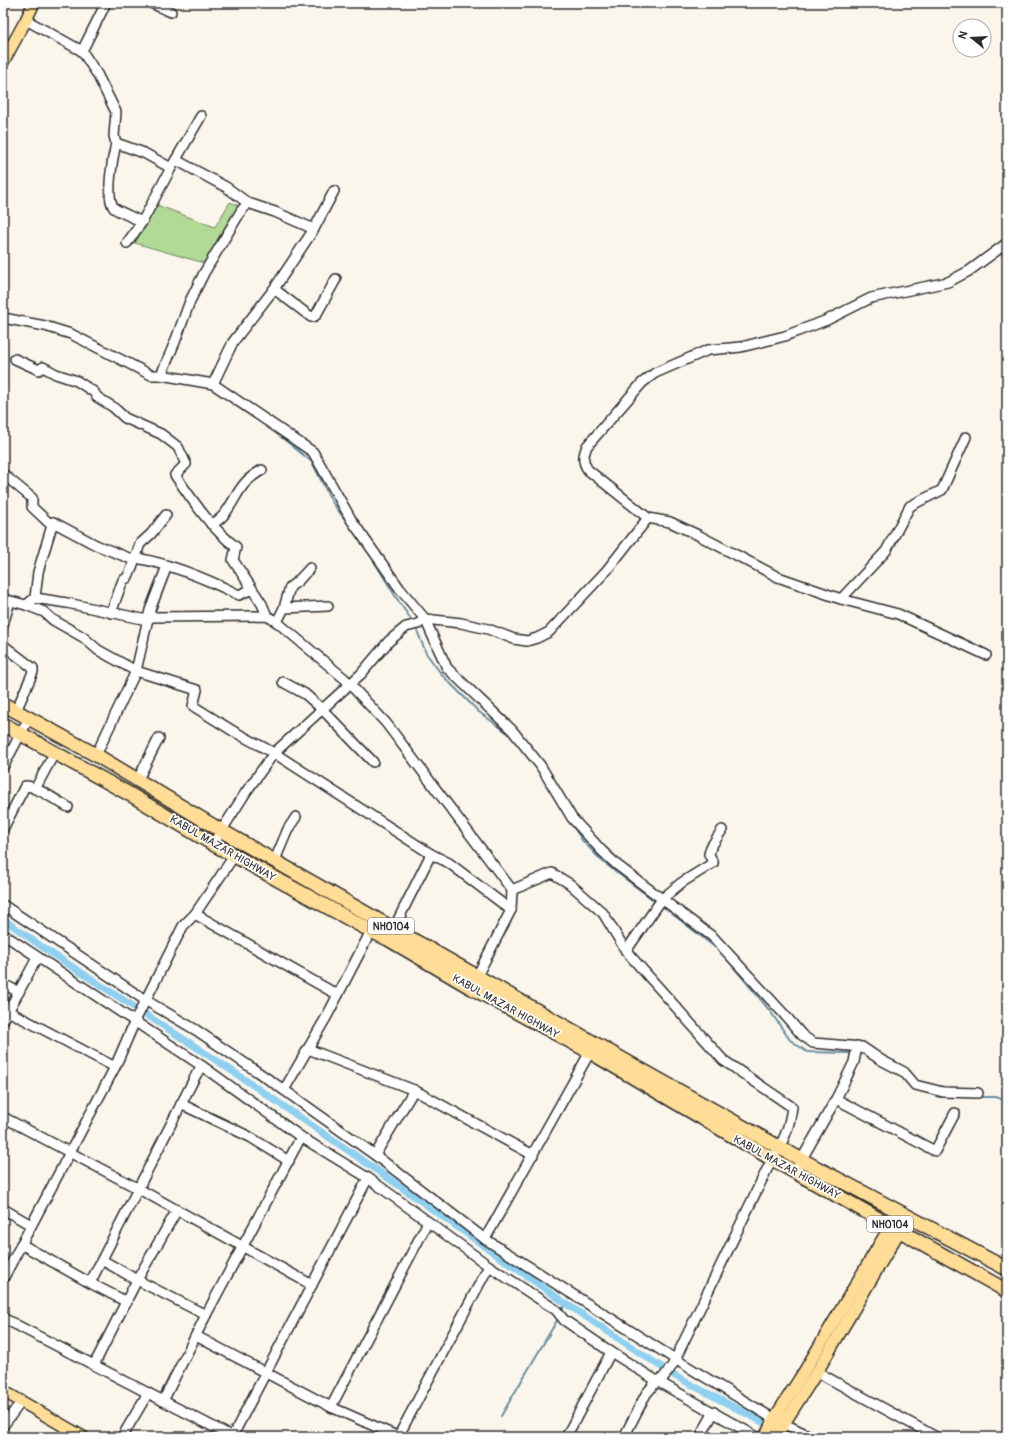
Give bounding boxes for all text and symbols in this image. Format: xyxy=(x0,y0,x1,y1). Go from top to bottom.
north arrow xyxy=(952,18,992,58)
text: N xyxy=(956,29,970,41)
street label: KABUL MAZAR HIGHWAY xyxy=(167,813,279,884)
road number: NH0104 xyxy=(368,918,414,934)
street label: KABUL MAZAR HIGHWAY xyxy=(450,972,562,1042)
street label: KABUL MAZAR HIGHWAY xyxy=(731,1133,843,1203)
road number: NH0104 xyxy=(867,1216,913,1232)

